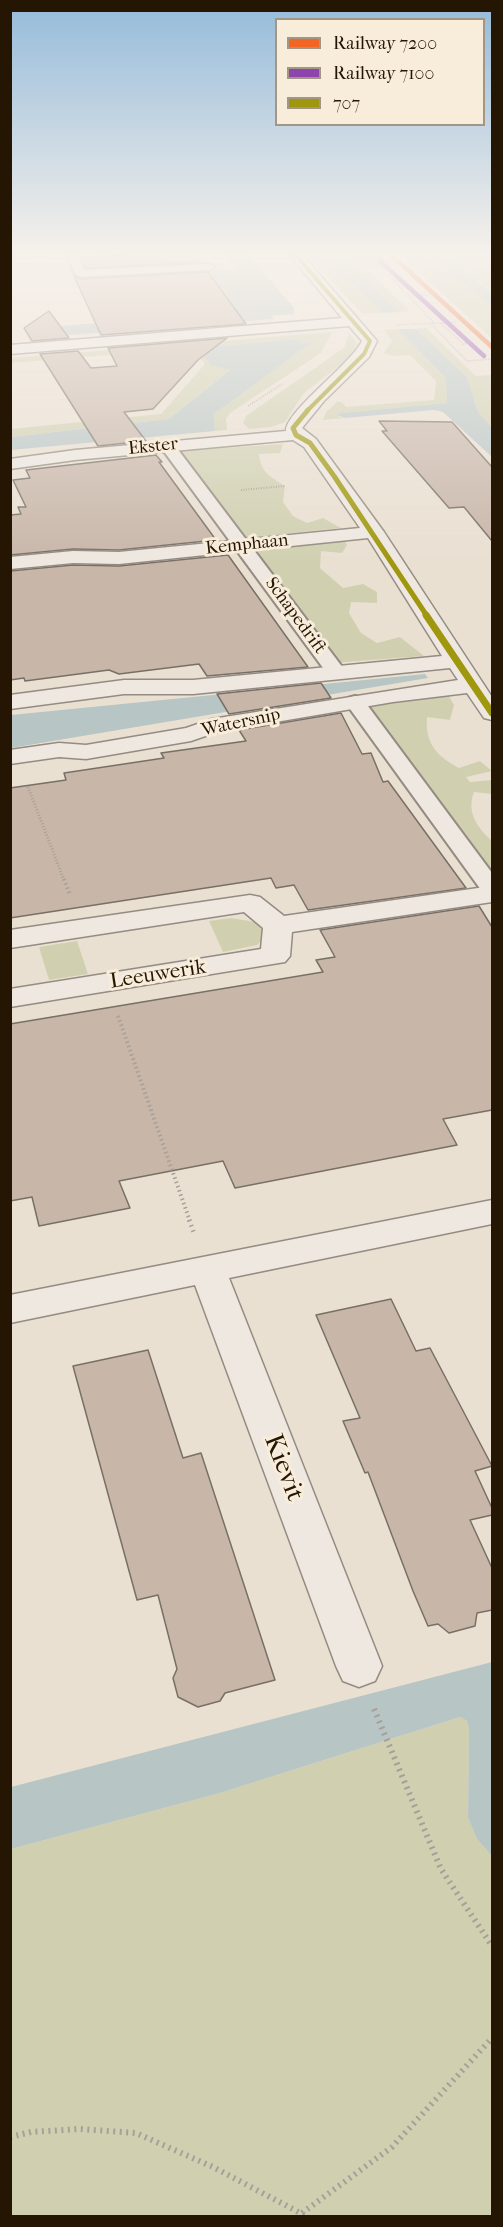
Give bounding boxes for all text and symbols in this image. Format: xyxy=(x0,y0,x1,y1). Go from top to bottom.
legend xyxy=(275,18,485,126)
text: Railway 7200 xyxy=(333,33,437,54)
text: Railway 7100 xyxy=(333,63,434,84)
text: 707 xyxy=(333,93,360,114)
street label: Ekster xyxy=(127,434,179,460)
street label: Kemphaan xyxy=(204,530,290,560)
street label: Schapedrift xyxy=(260,573,330,659)
street label: Watersnip xyxy=(200,704,282,742)
street label: Leeuwerik xyxy=(108,955,208,995)
street label: Kievit xyxy=(256,1430,310,1506)

